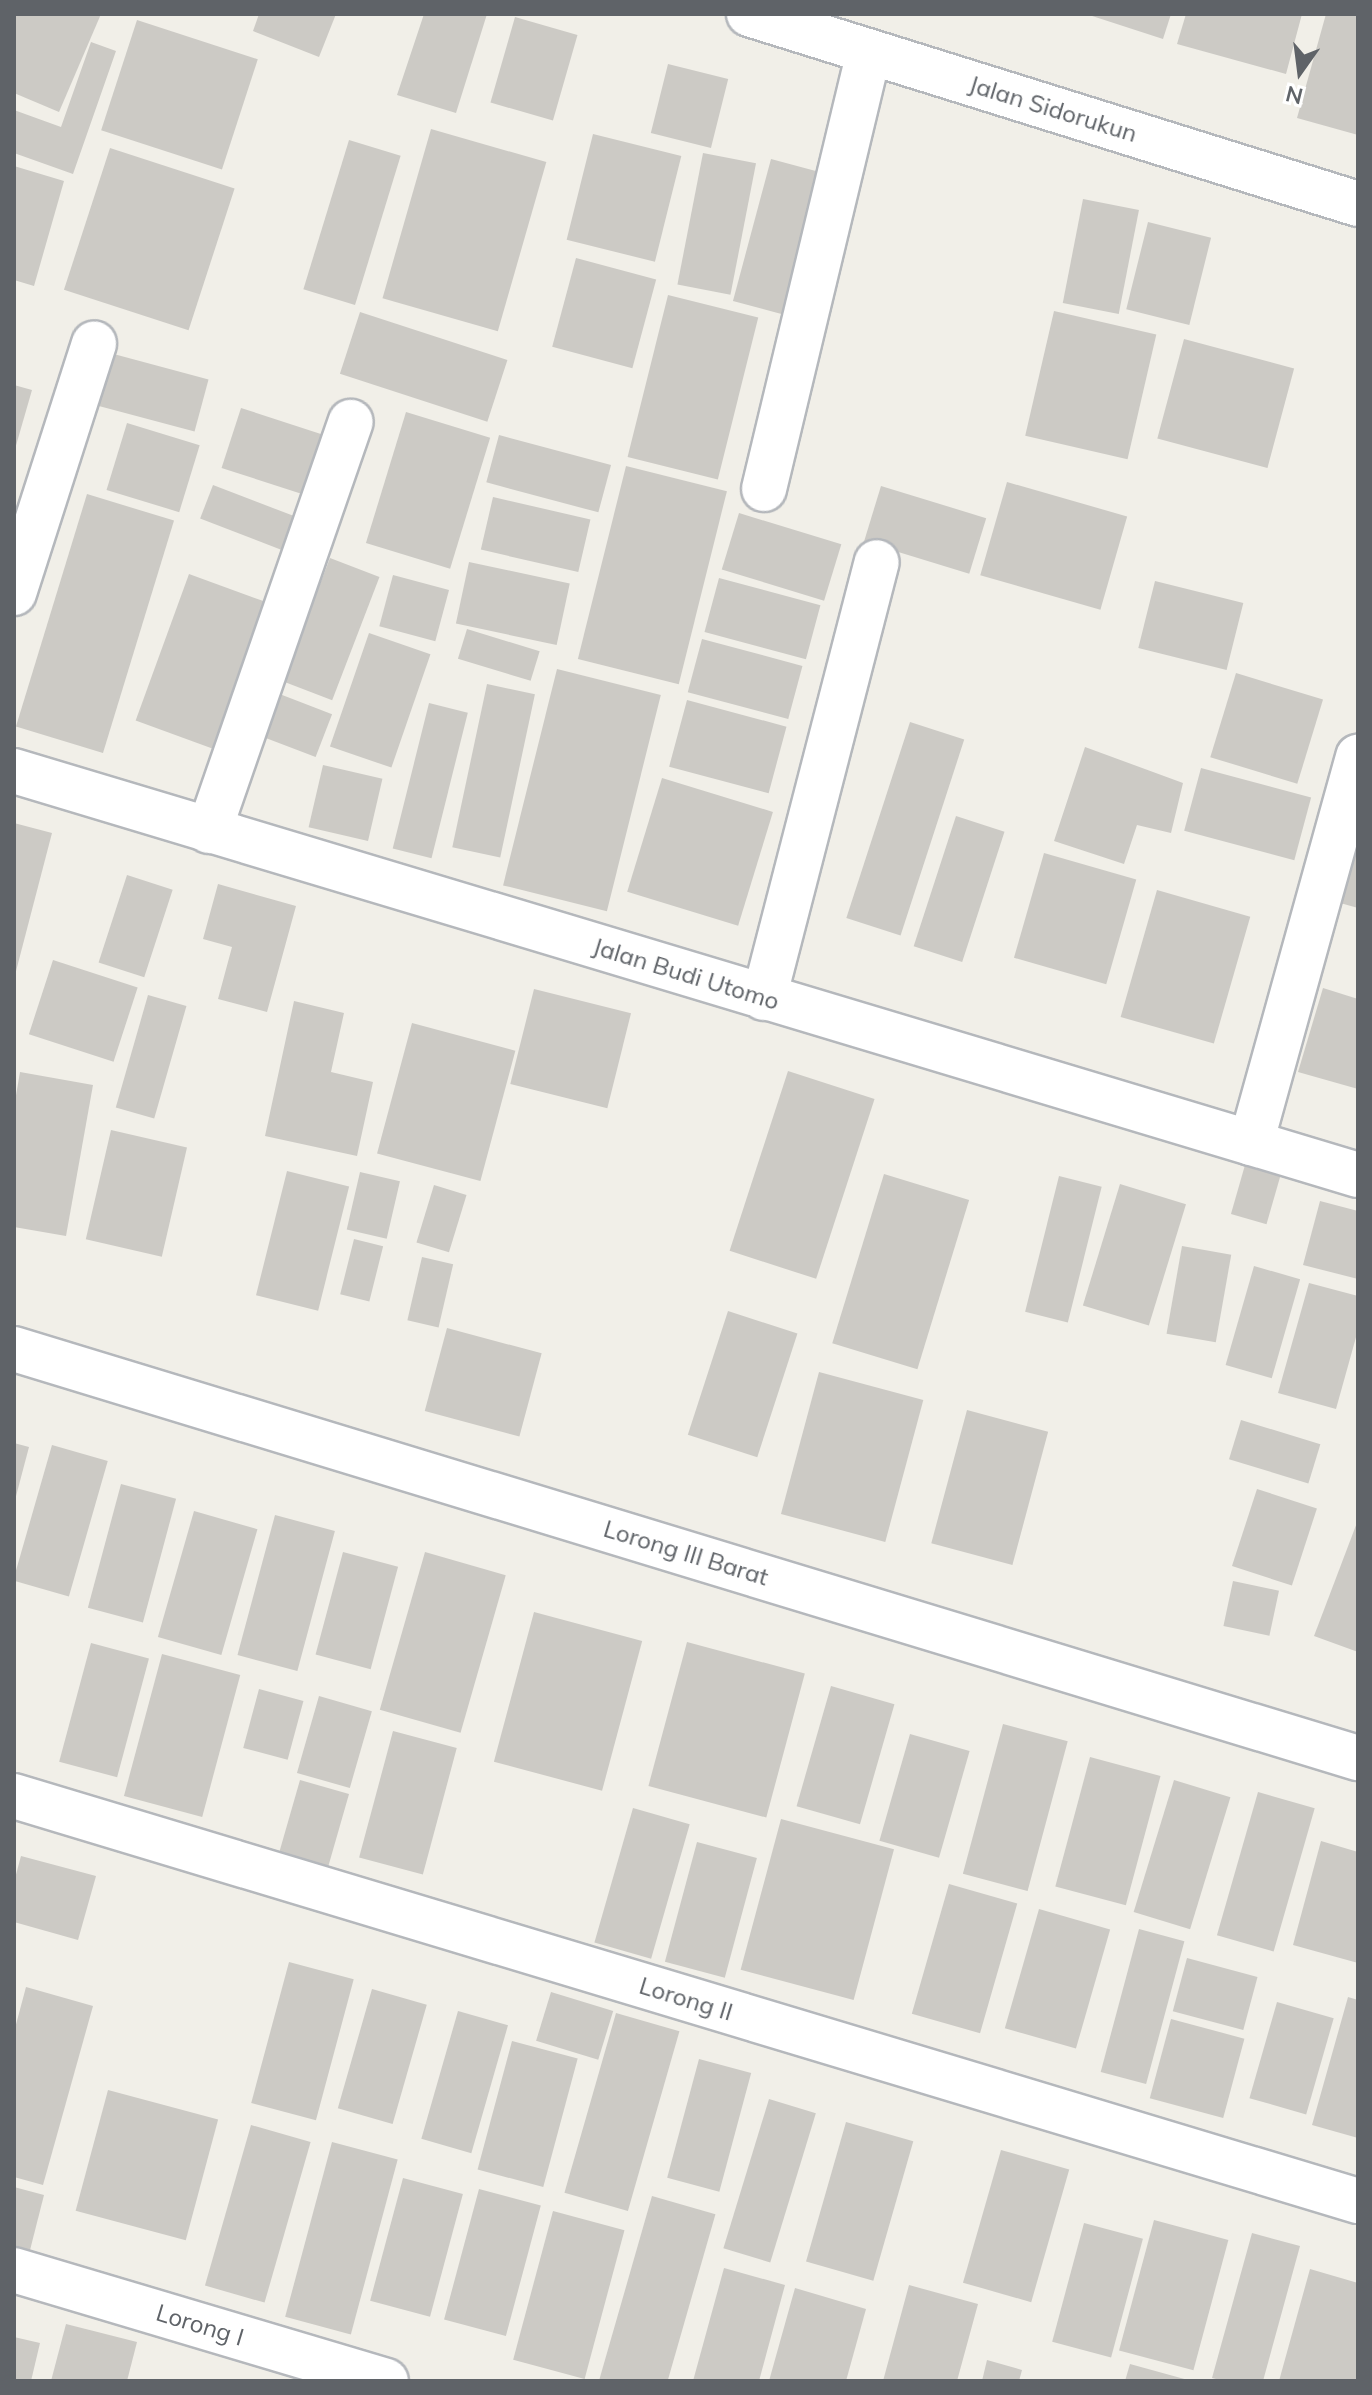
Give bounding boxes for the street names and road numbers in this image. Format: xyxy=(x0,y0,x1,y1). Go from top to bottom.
street label: Jalan Sidorukun xyxy=(965,70,1141,148)
street label: Jalan Budi Utomo xyxy=(589,932,783,1016)
street label: Lorong III Barat xyxy=(600,1514,772,1592)
street label: Lorong II xyxy=(636,1971,736,2027)
street label: Lorong I xyxy=(153,2298,247,2352)

